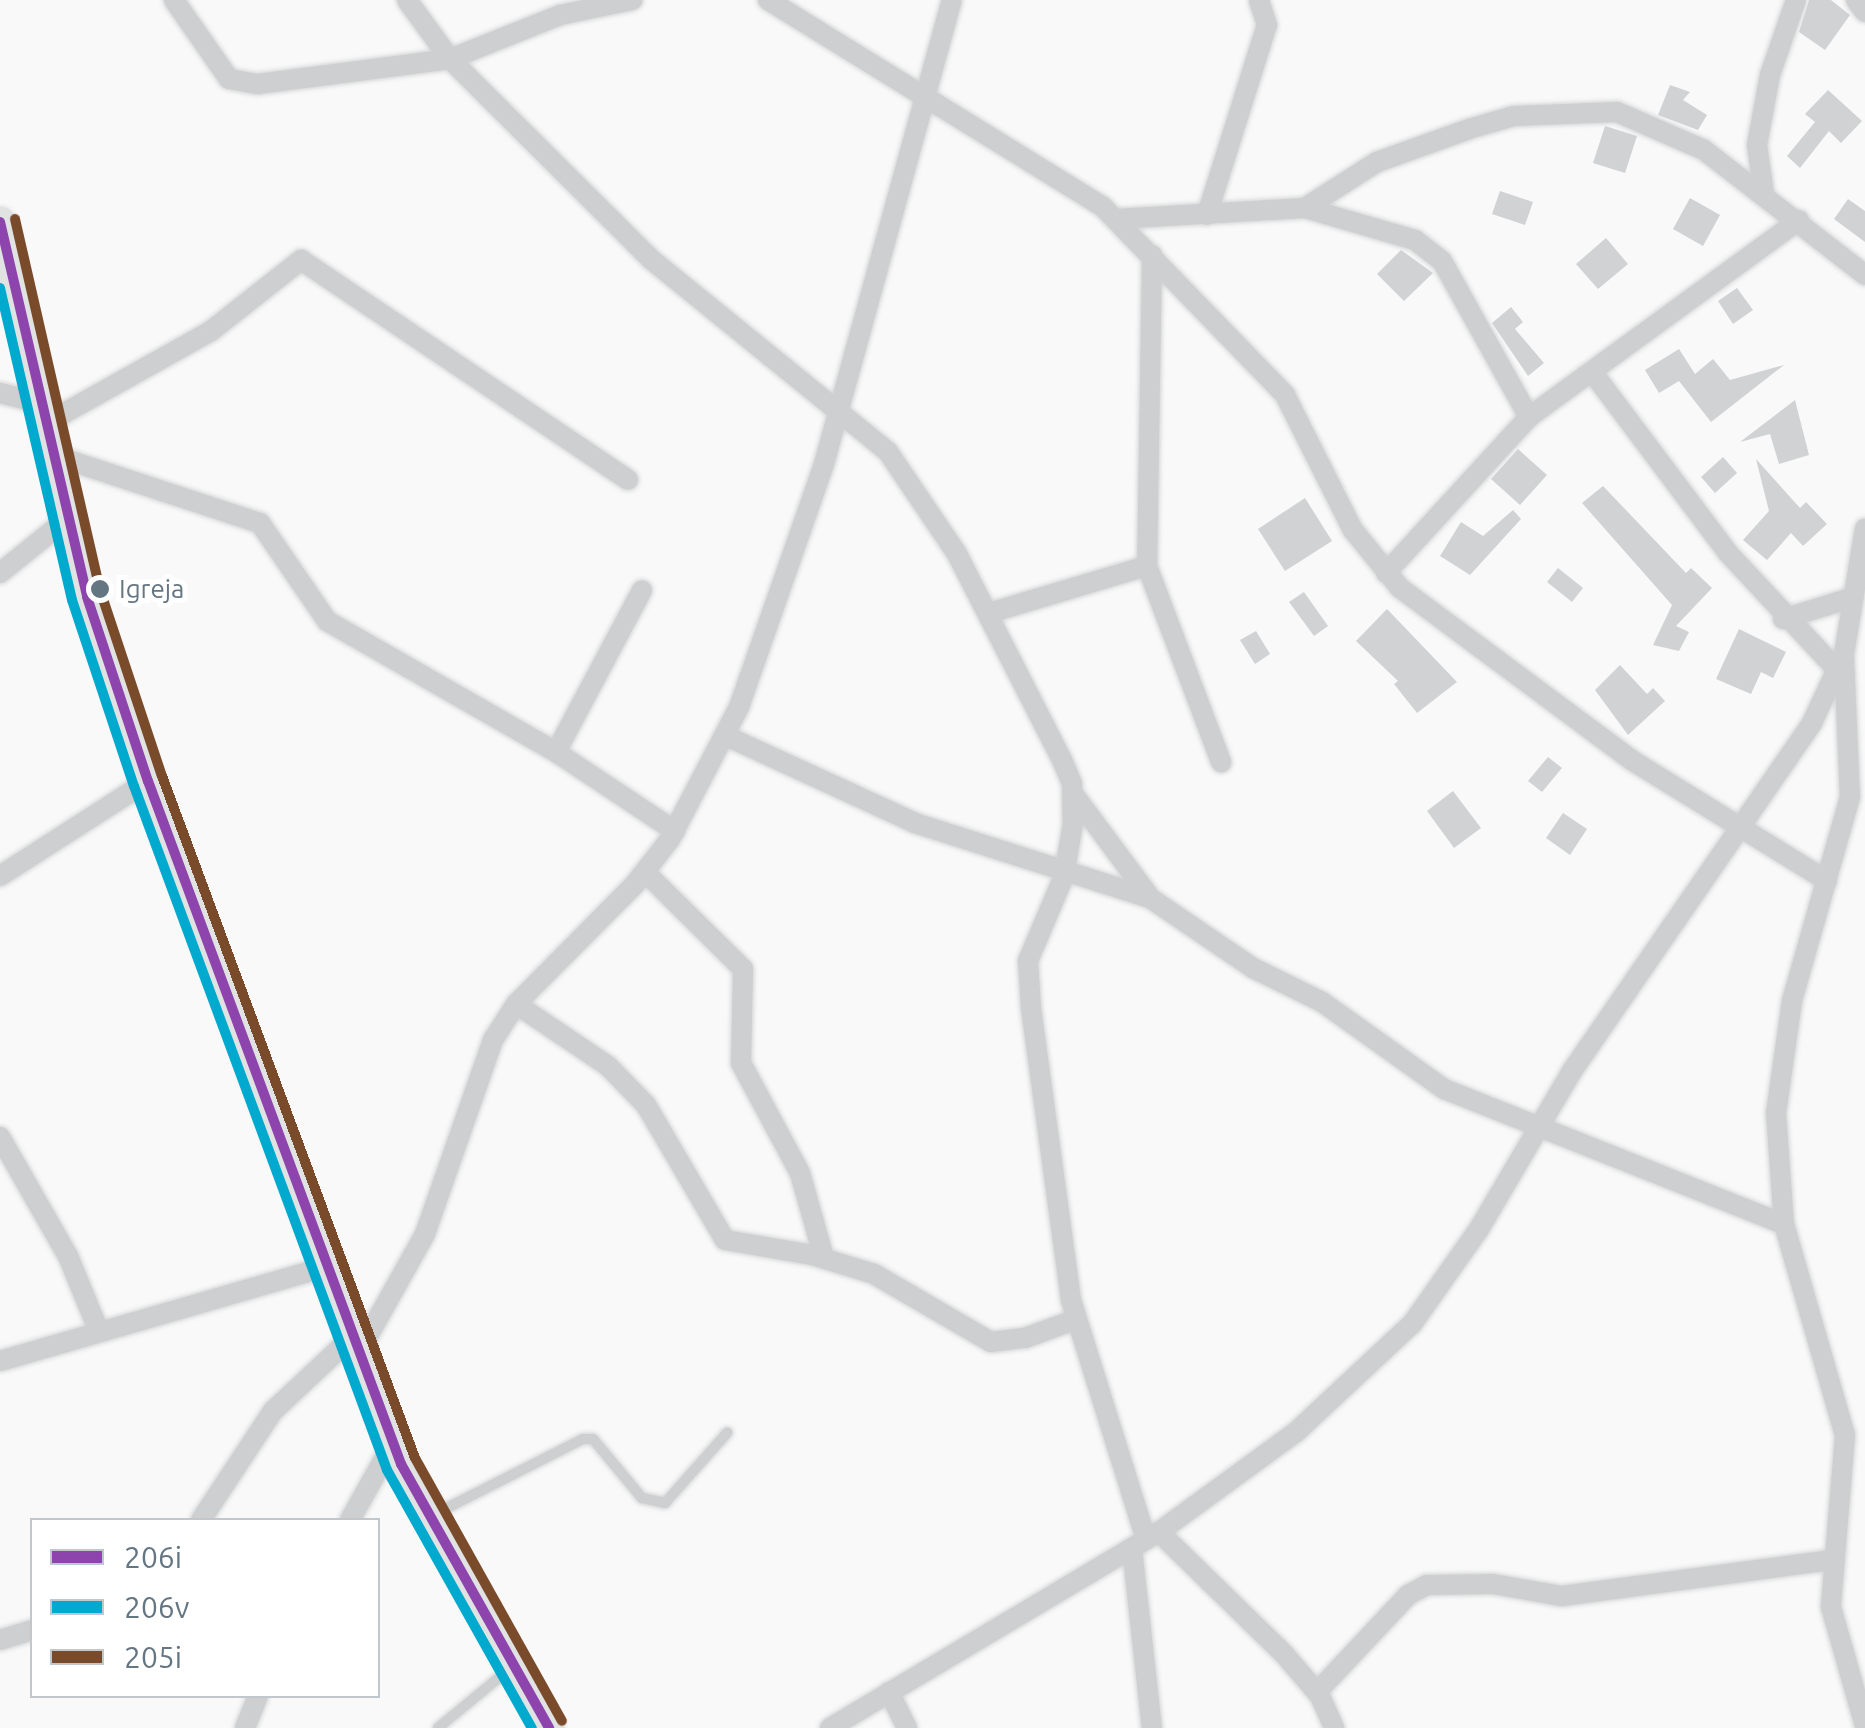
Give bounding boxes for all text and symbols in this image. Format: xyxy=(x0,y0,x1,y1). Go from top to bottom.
place label: Igreja xyxy=(119,573,184,605)
marker: Igreja xyxy=(90,579,110,599)
legend xyxy=(30,1518,380,1698)
text: 206i xyxy=(124,1540,182,1574)
text: 206v xyxy=(124,1590,189,1624)
text: 205i xyxy=(124,1640,182,1674)

